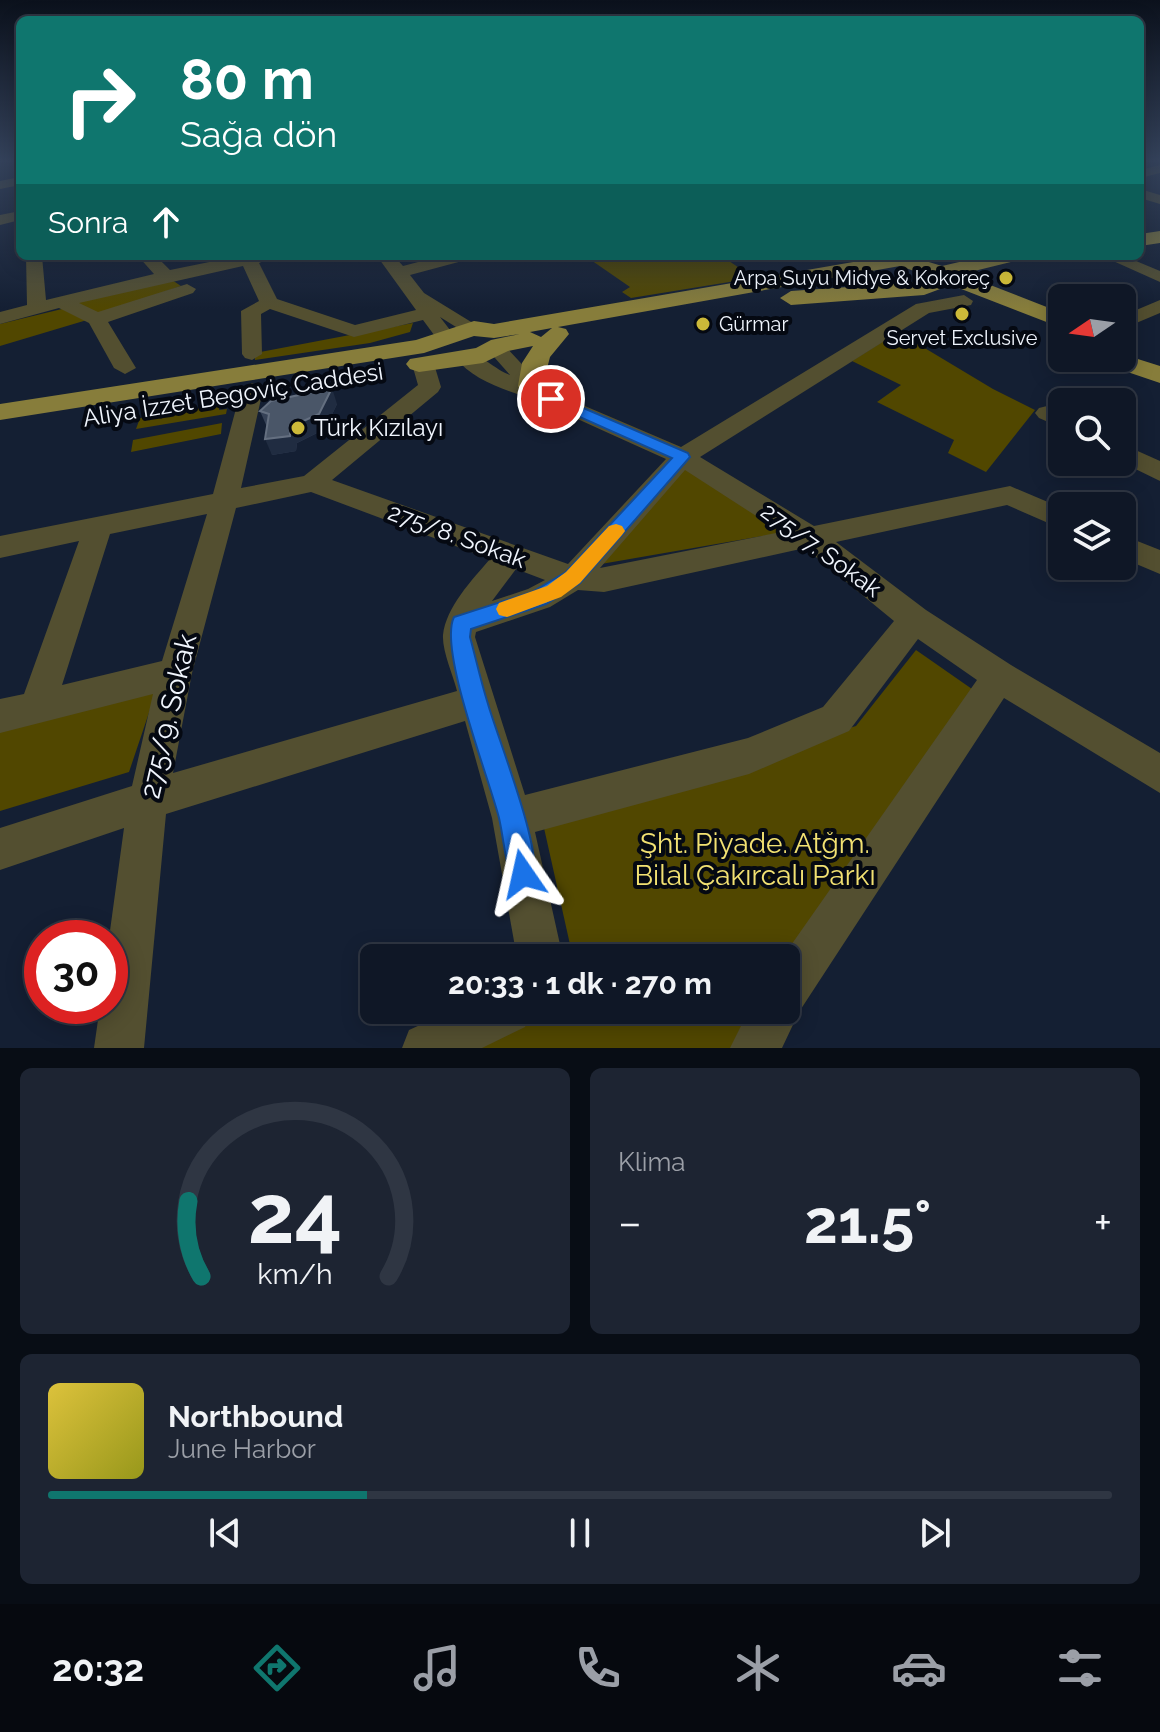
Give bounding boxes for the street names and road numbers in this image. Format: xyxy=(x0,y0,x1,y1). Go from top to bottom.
street label: Aliya İzzet Begoviç Caddesi xyxy=(81,356,385,433)
street label: 275/7. Sokak xyxy=(755,496,887,603)
street label: 275/8. Sokak xyxy=(384,497,530,574)
street label: 275/9. Sokak xyxy=(134,630,203,802)

